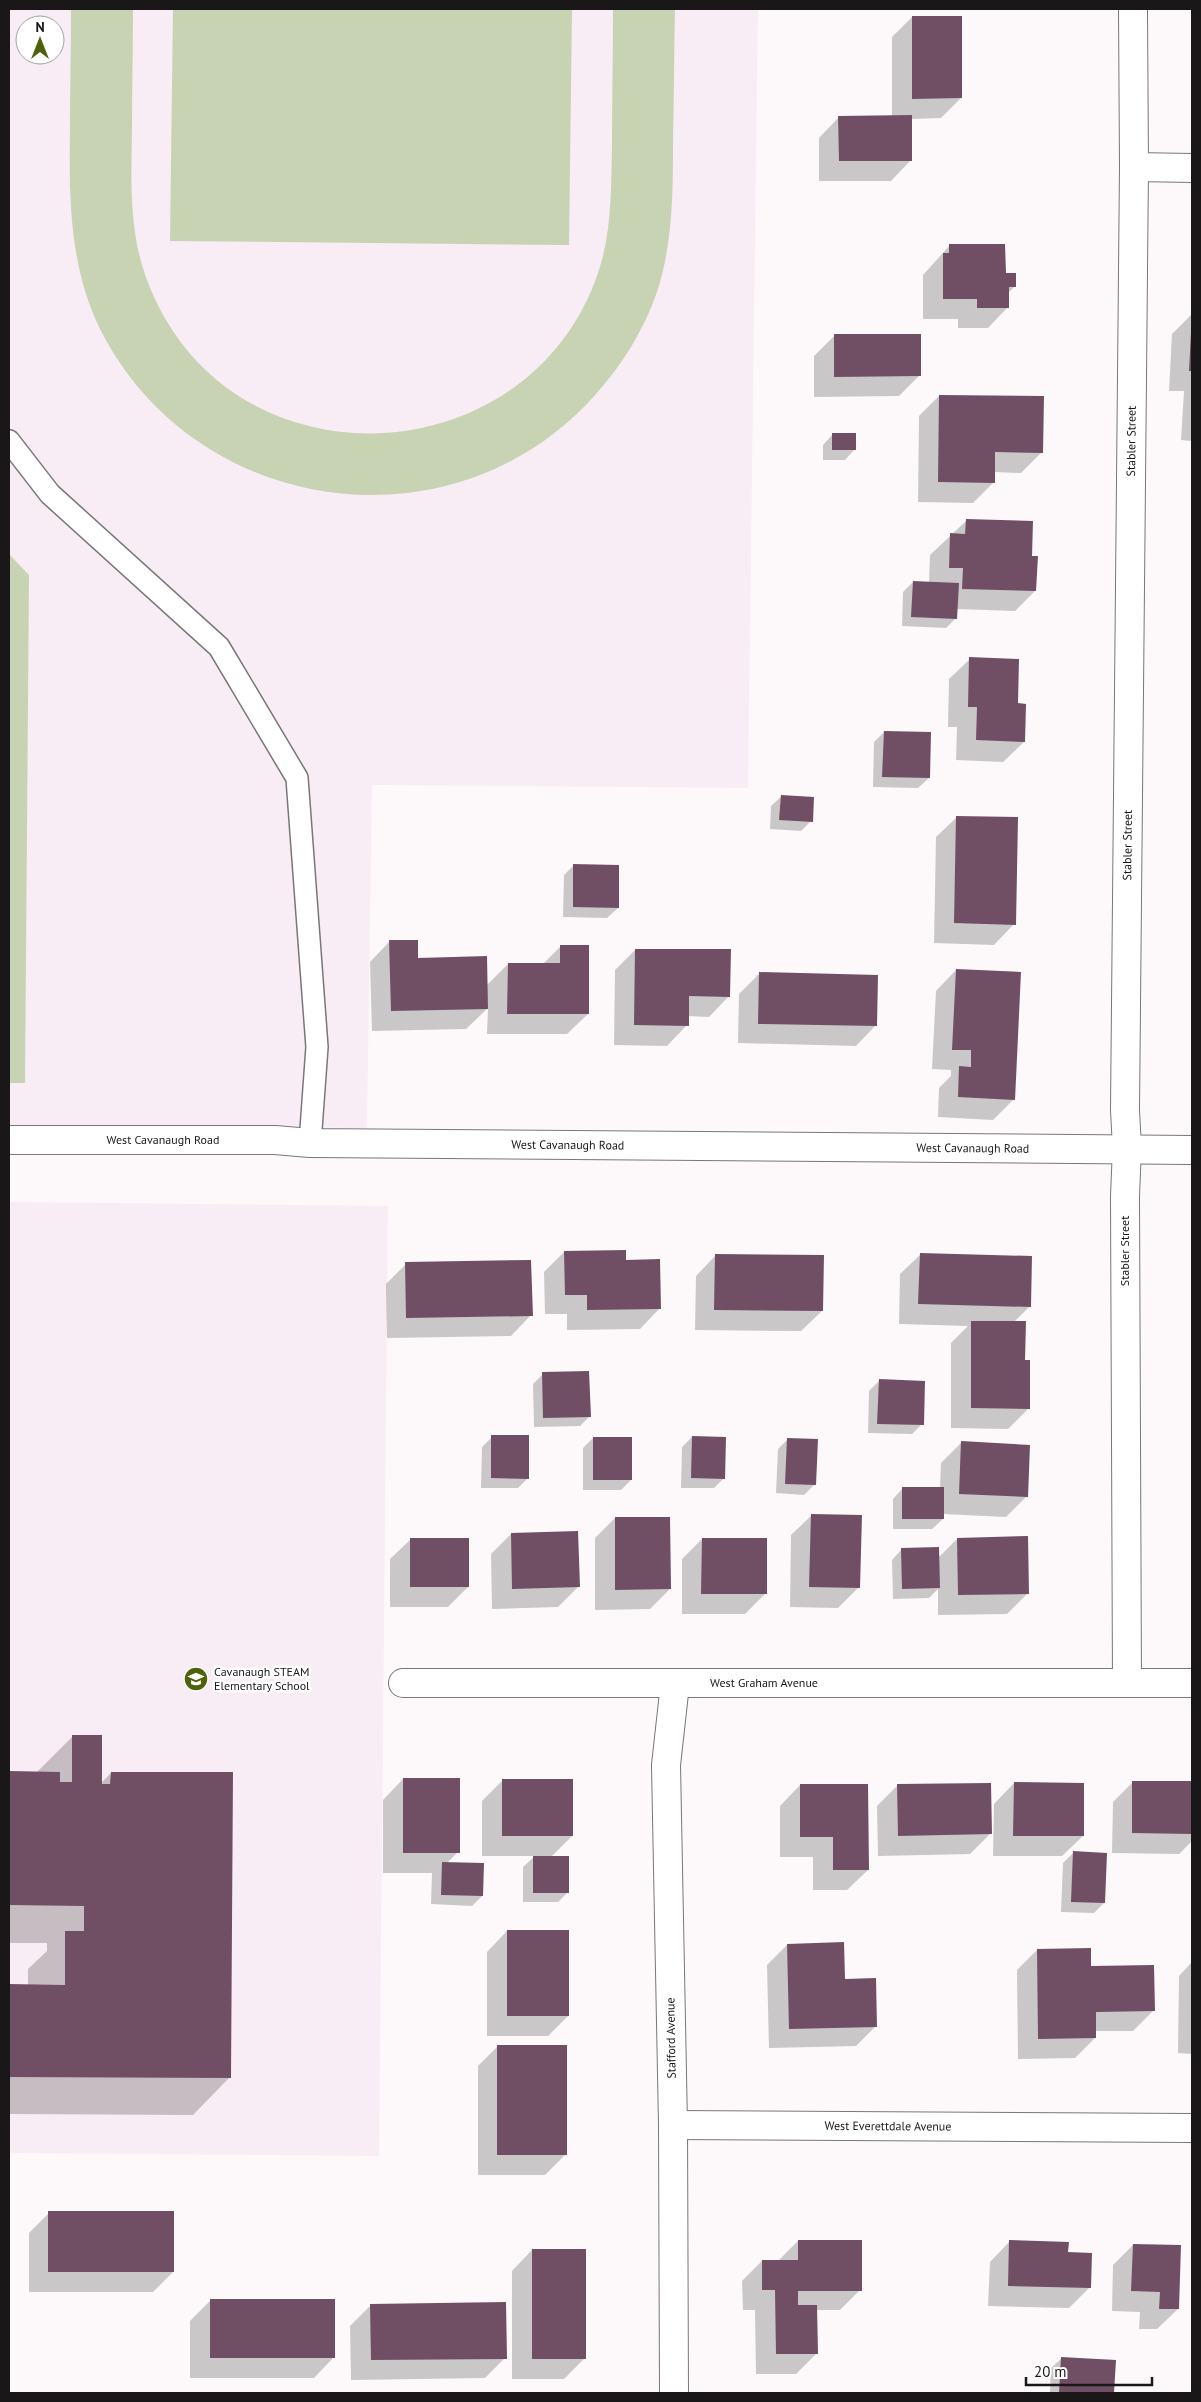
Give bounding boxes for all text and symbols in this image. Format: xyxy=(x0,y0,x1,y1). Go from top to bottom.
north arrow xyxy=(15,15,65,65)
text: N xyxy=(35,18,45,36)
street label: Stabler Street xyxy=(1123,406,1139,476)
street label: Stabler Street xyxy=(1119,810,1135,880)
street label: West Cavanaugh Road xyxy=(107,1132,219,1147)
street label: West Cavanaugh Road xyxy=(511,1137,624,1152)
street label: West Cavanaugh Road xyxy=(916,1140,1029,1156)
street label: Stabler Street xyxy=(1117,1216,1132,1286)
place label: Cavanaugh STEAM Elementary School xyxy=(214,1664,310,1693)
school or university icon: Cavanaugh STEAM Elementary School xyxy=(183,1666,209,1692)
street label: West Graham Avenue xyxy=(710,1675,818,1690)
street label: Stafford Avenue xyxy=(662,1997,679,2079)
street label: West Everettdale Avenue xyxy=(825,2118,951,2134)
scale bar xyxy=(1026,2354,1152,2386)
text: 20 m xyxy=(1034,2362,1067,2381)

